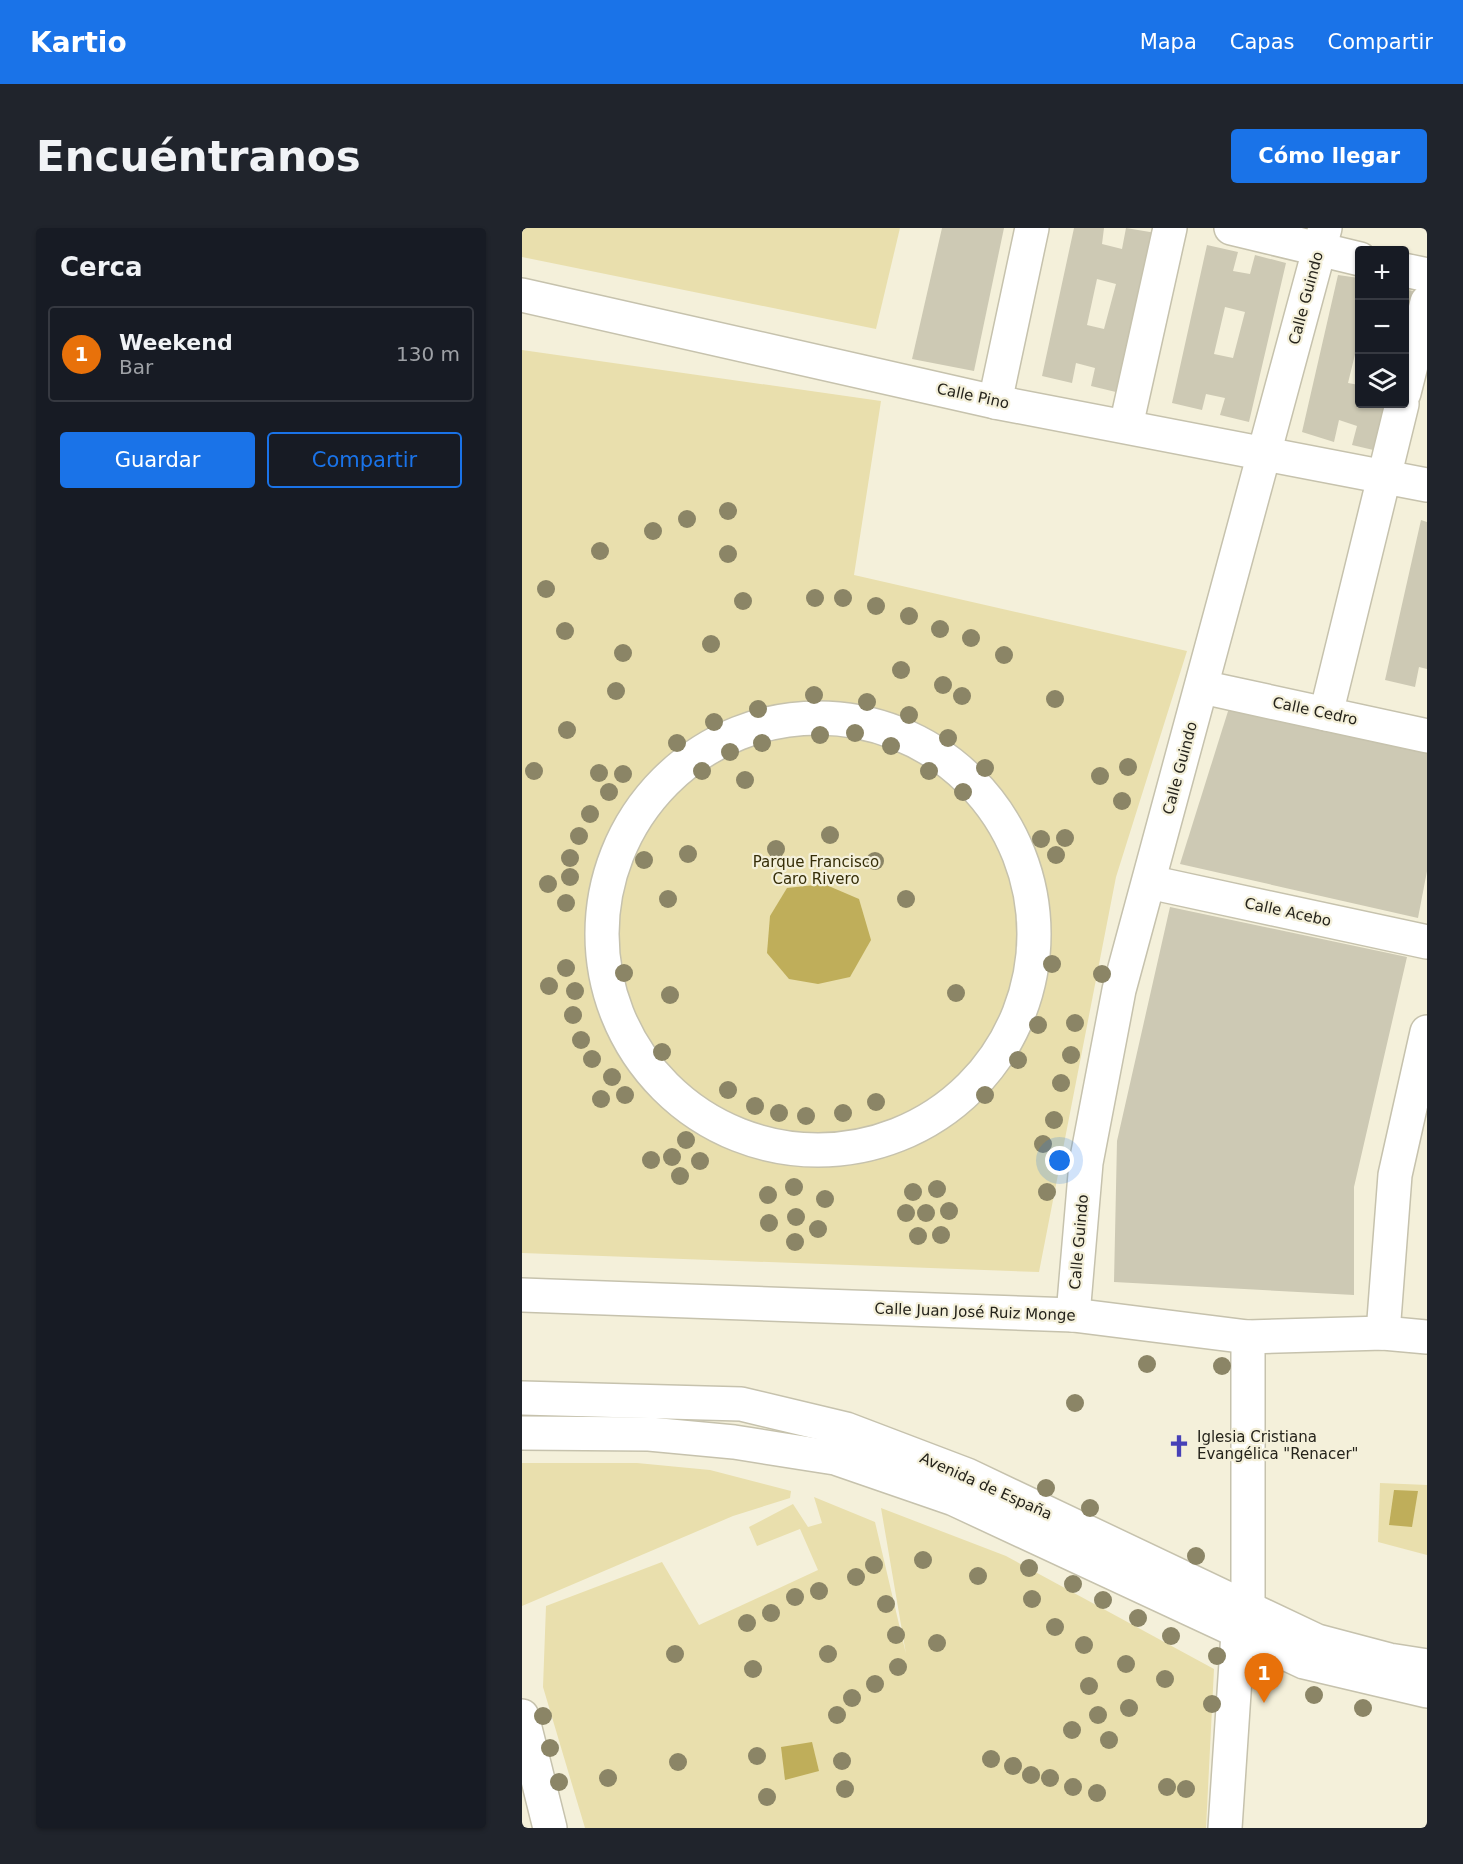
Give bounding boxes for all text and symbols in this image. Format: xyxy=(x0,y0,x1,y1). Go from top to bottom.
text: Kartio xyxy=(30,26,127,59)
text: Mapa xyxy=(1140,30,1197,54)
text: Capas xyxy=(1230,30,1294,54)
text: Compartir xyxy=(1327,30,1433,54)
button: Cómo llegar xyxy=(1231,129,1427,183)
text: Encuéntranos xyxy=(36,132,361,181)
map controls xyxy=(1355,246,1409,408)
button: + xyxy=(1355,246,1409,300)
street label: Calle Guindo xyxy=(1285,250,1327,346)
text: Cerca xyxy=(60,252,143,282)
button: − xyxy=(1355,300,1409,354)
text: Weekend xyxy=(119,330,233,355)
text: 1 xyxy=(75,342,88,366)
text: 130 m xyxy=(396,342,460,366)
button: layers xyxy=(1355,354,1409,408)
text: Bar xyxy=(119,355,153,379)
street label: Calle Pino xyxy=(935,380,1011,412)
button: Guardar xyxy=(60,432,255,488)
button: Compartir xyxy=(267,432,462,488)
street label: Calle Cedro xyxy=(1271,693,1359,729)
street label: Calle Guindo xyxy=(1159,720,1201,816)
park label: Parque Francisco Caro Rivero xyxy=(753,853,879,888)
street label: Calle Acebo xyxy=(1243,894,1333,930)
your location xyxy=(1045,1146,1074,1175)
street label: Calle Guindo xyxy=(1066,1194,1092,1290)
street label: Calle Juan José Ruiz Monge xyxy=(874,1299,1076,1325)
place label: Iglesia Cristiana Evangélica "Renacer" xyxy=(1197,1428,1358,1463)
church icon: Iglesia Cristiana Evangélica "Renacer" xyxy=(1166,1433,1192,1459)
street label: Avenida de España xyxy=(917,1449,1055,1523)
pin: 1 xyxy=(1244,1654,1284,1703)

